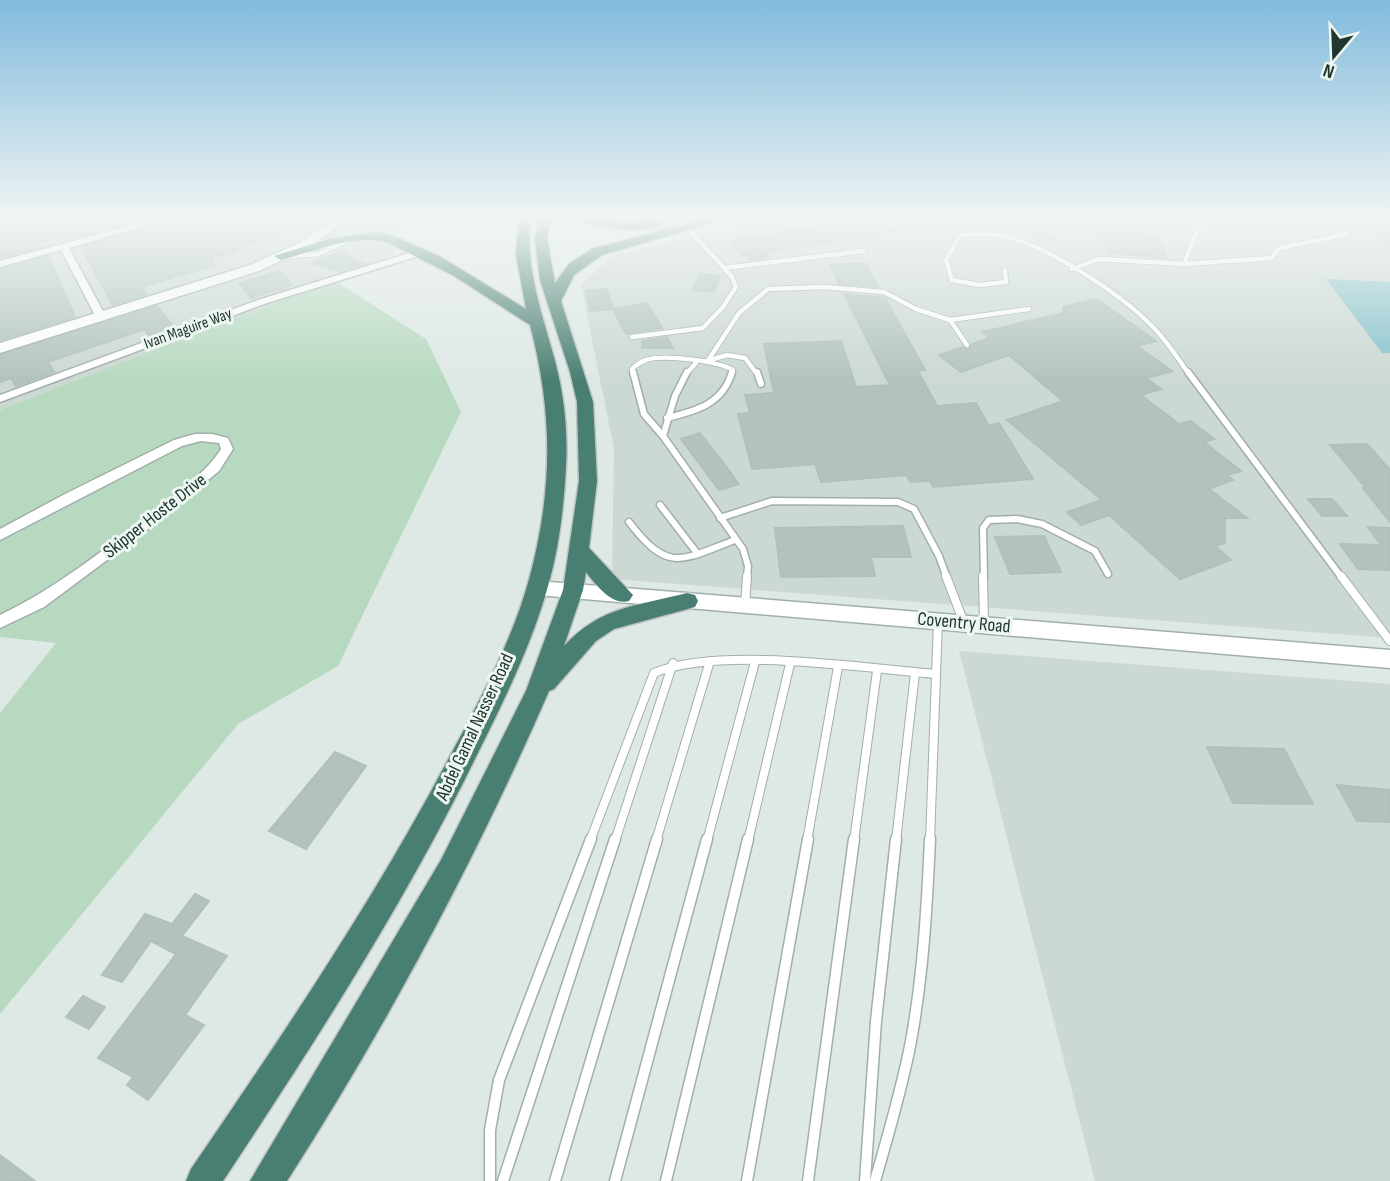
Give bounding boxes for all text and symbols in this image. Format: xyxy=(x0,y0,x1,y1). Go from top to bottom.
north arrow xyxy=(1299,21,1369,91)
text: N xyxy=(1320,58,1337,83)
street label: Ivan Maguire Way xyxy=(142,304,234,354)
street label: Skipper Hoste Drive xyxy=(99,469,211,563)
street label: Coventry Road xyxy=(917,607,1011,639)
street label: Abdel Gamal Nasser Road xyxy=(430,650,519,805)

